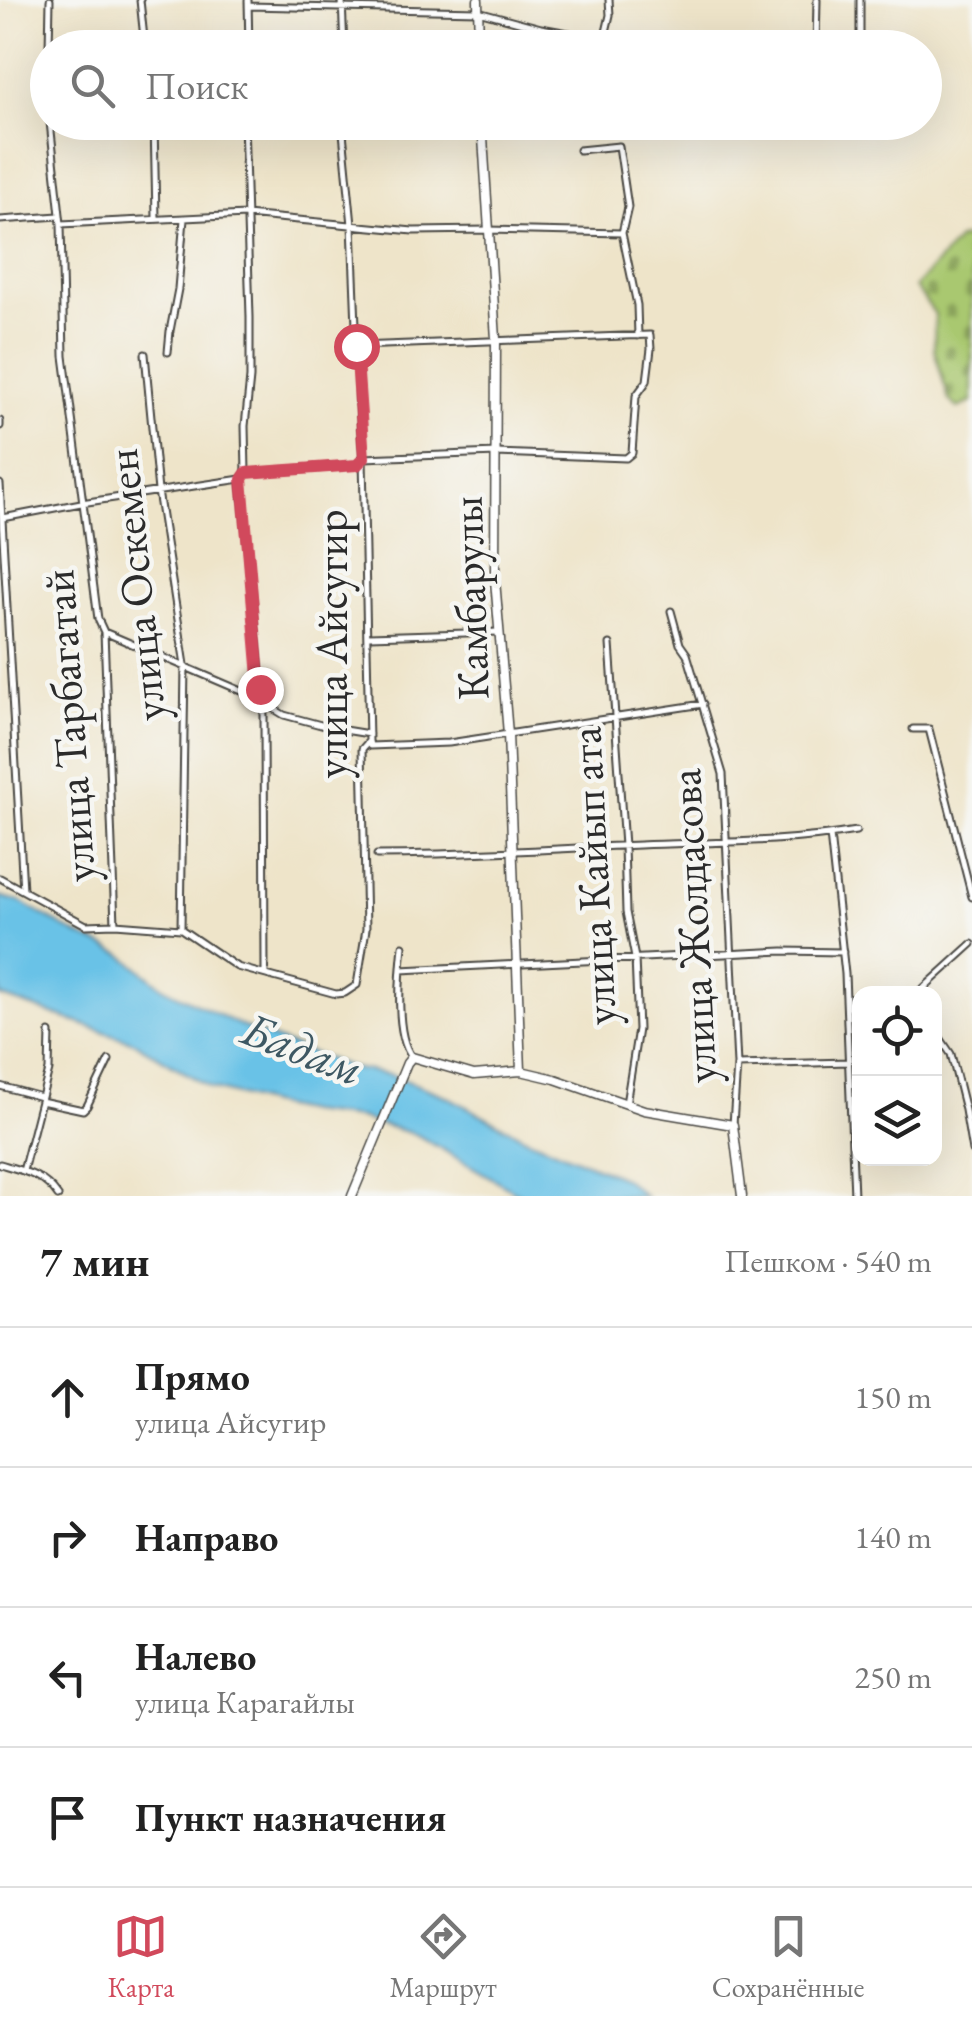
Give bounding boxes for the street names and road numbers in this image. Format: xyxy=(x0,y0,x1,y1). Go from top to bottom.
street label: улица Оскемен xyxy=(92,446,178,724)
street label: Камбарулы xyxy=(436,495,502,701)
street label: улица Айсугир xyxy=(302,509,360,779)
street label: улица Тарбагатай xyxy=(28,568,108,884)
street label: улица Кайып ата xyxy=(555,725,629,1027)
street label: улица Жолдасова xyxy=(655,767,729,1085)

